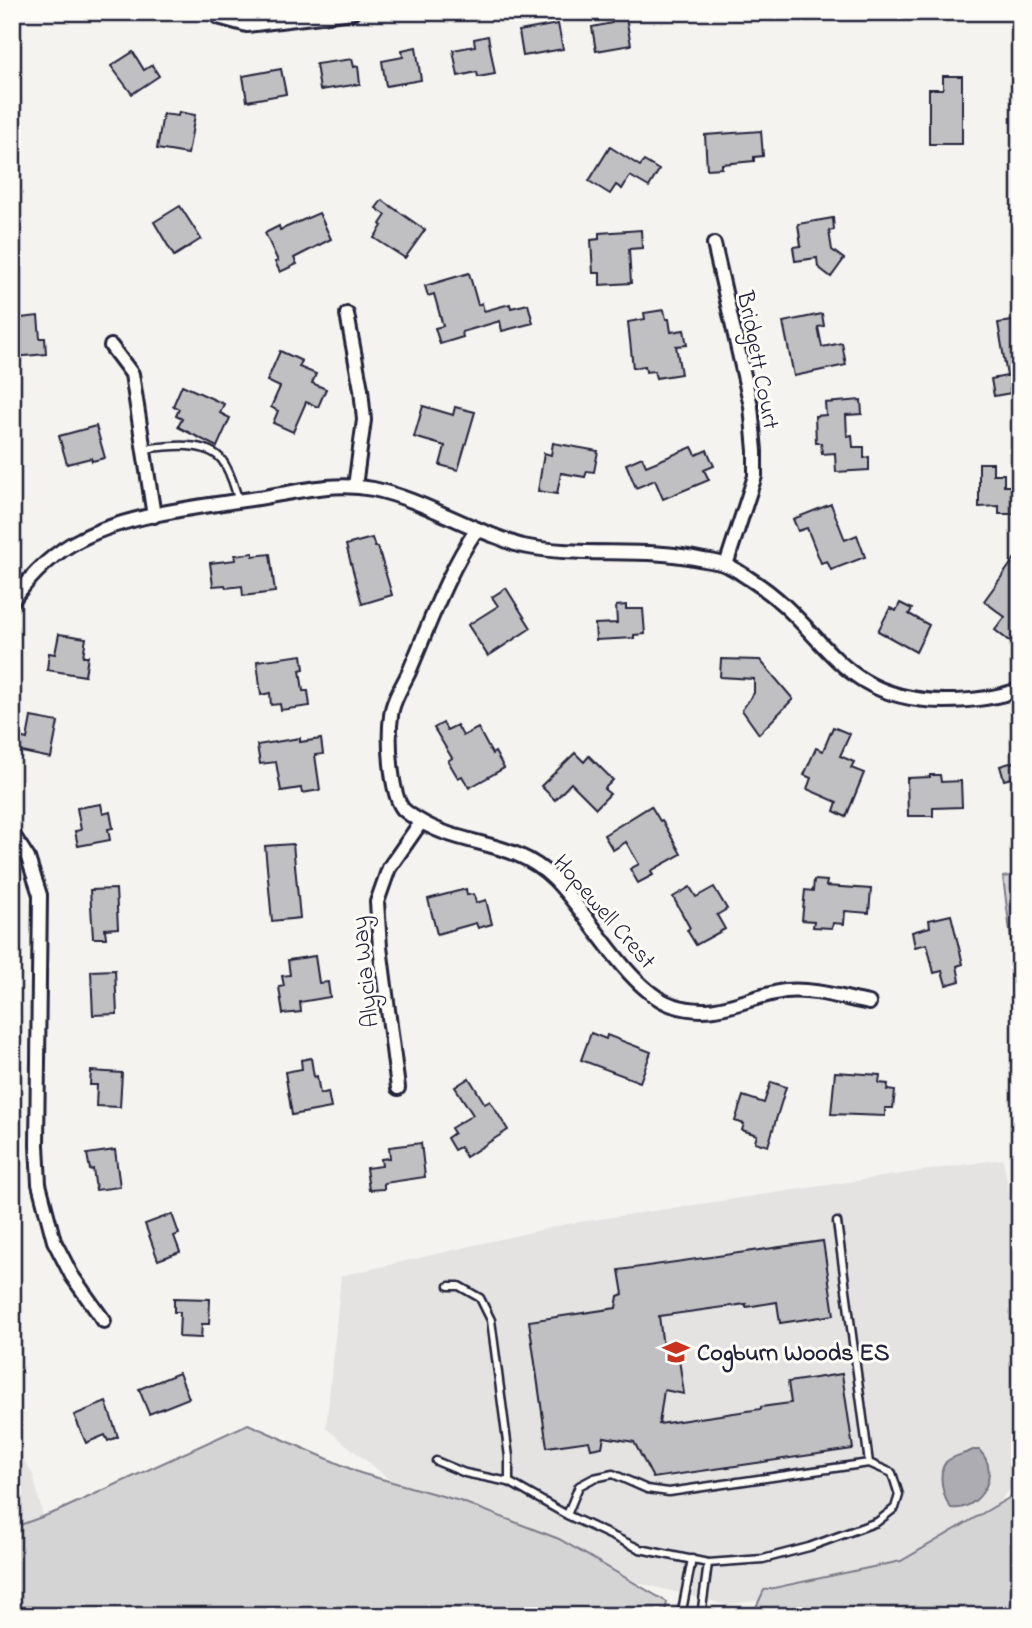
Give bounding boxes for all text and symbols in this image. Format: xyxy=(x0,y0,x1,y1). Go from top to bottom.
street label: Bridgett Court xyxy=(726,287,787,432)
street label: Hopewell Crest xyxy=(543,847,663,978)
street label: Alycia Way xyxy=(343,914,391,1029)
school or university icon: Cogburn Woods ES xyxy=(661,1337,691,1367)
place label: Cogburn Woods ES xyxy=(697,1337,889,1373)

